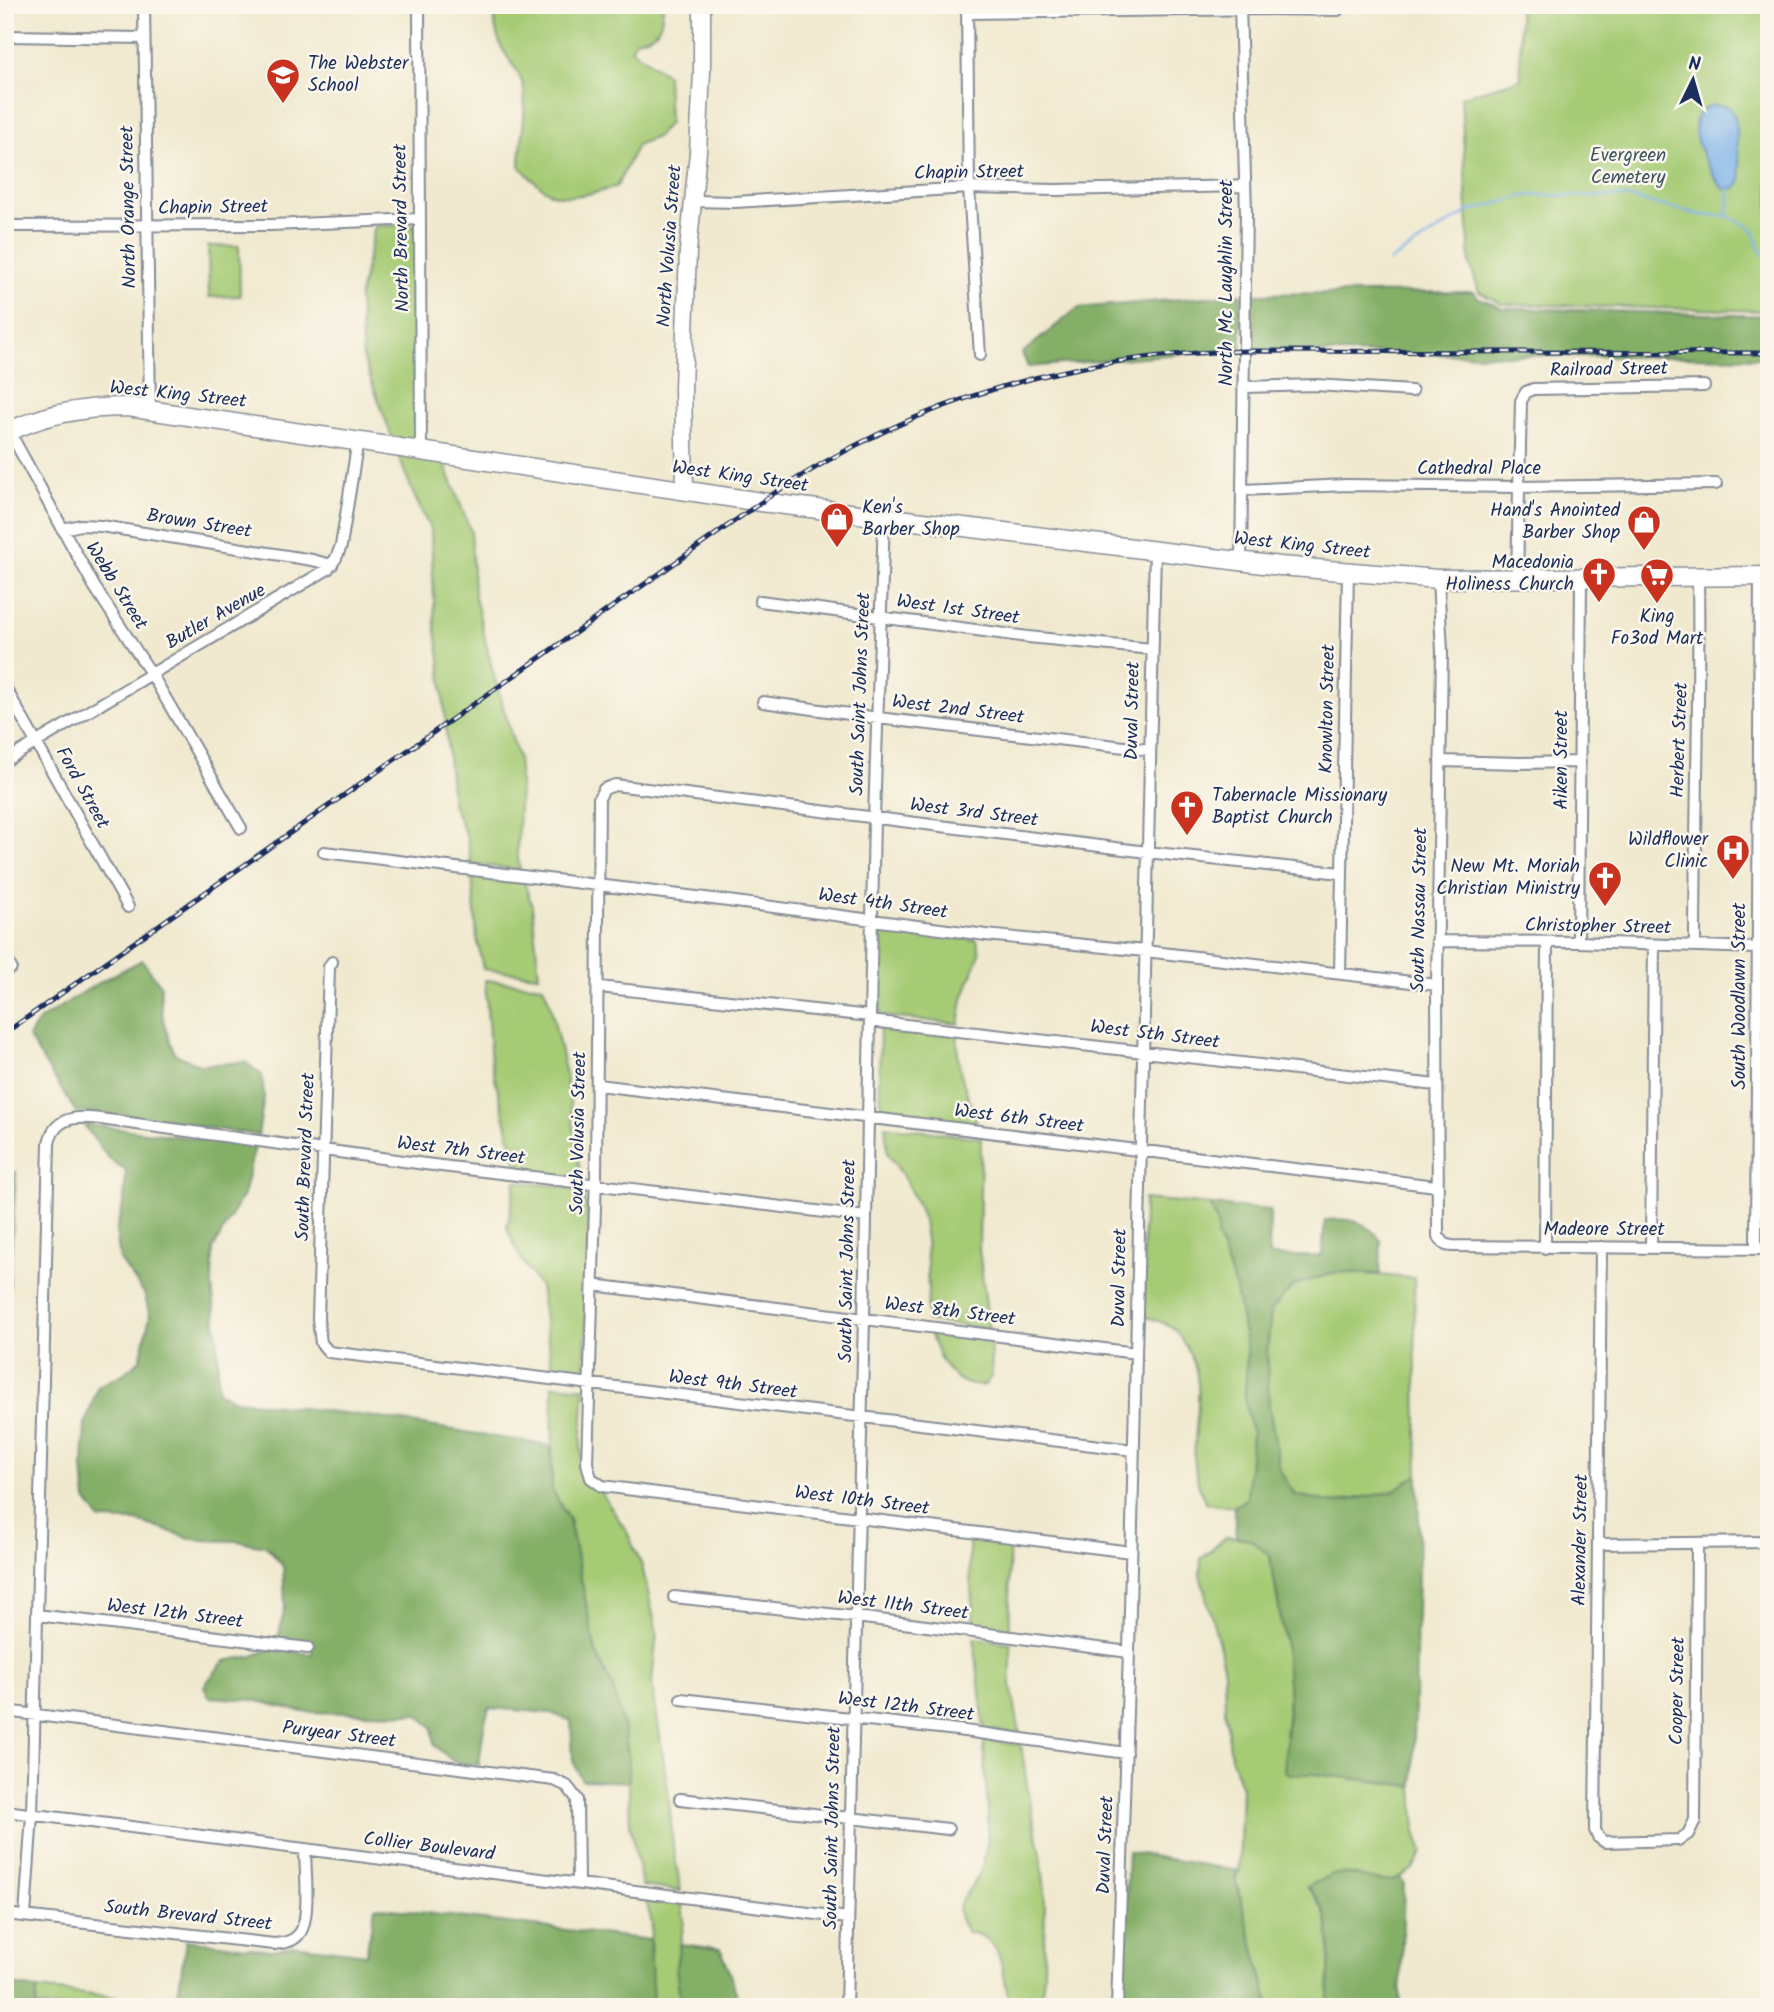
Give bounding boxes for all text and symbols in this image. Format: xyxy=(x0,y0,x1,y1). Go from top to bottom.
north arrow xyxy=(1658,46,1728,116)
place label: The Webster School xyxy=(308,49,410,101)
text: N xyxy=(1687,50,1702,81)
school or university icon: The Webster School xyxy=(264,56,302,105)
street label: North Orange Street xyxy=(113,124,145,289)
park label: Evergreen Cemetery xyxy=(1590,141,1666,193)
street label: North Brevard Street xyxy=(386,143,418,312)
street label: Chapin Street xyxy=(914,157,1025,189)
street label: North Volusia Street xyxy=(649,163,691,328)
street label: North Mc Laughlin Street xyxy=(1212,179,1242,386)
street label: Chapin Street xyxy=(158,192,269,224)
street label: Railroad Street xyxy=(1550,354,1669,386)
street label: West King Street xyxy=(108,373,248,417)
street label: West King Street xyxy=(670,453,811,501)
street label: Cathedral Place xyxy=(1417,454,1542,484)
place label: Ken's Barber Shop xyxy=(862,493,960,545)
place label: Hand's Anointed Barber Shop xyxy=(1490,496,1621,548)
shop icon: Ken's Barber Shop xyxy=(818,500,856,549)
street label: Brown Street xyxy=(144,501,254,547)
shop icon: Hand's Anointed Barber Shop xyxy=(1625,503,1663,552)
street label: West King Street xyxy=(1232,524,1372,568)
street label: Webb Street xyxy=(77,536,155,637)
place label: Macedonia Holiness Church xyxy=(1445,548,1574,600)
church icon: Macedonia Holiness Church xyxy=(1580,555,1618,604)
supermarket icon: King Fo3od Mart xyxy=(1638,556,1676,605)
street label: Butler Avenue xyxy=(160,576,272,658)
street label: West 1st Street xyxy=(895,587,1022,634)
street label: South Saint Johns Street xyxy=(842,591,880,796)
place label: King Fo3od Mart xyxy=(1611,602,1704,654)
street label: Knowlton Street xyxy=(1312,643,1344,774)
street label: Duval Street xyxy=(1117,661,1149,761)
street label: Herbert Street xyxy=(1663,681,1697,798)
street label: West 2nd Street xyxy=(890,687,1026,733)
street label: Aiken Street xyxy=(1547,710,1577,810)
street label: Ford Street xyxy=(47,741,117,835)
place label: Tabernacle Missionary Baptist Church xyxy=(1212,781,1388,833)
church icon: Tabernacle Missionary Baptist Church xyxy=(1168,788,1206,837)
street label: West 3rd Street xyxy=(908,790,1040,836)
place label: Wildflower Clinic xyxy=(1628,825,1710,877)
street label: South Nassau Street xyxy=(1404,827,1436,993)
hospital icon: Wildflower Clinic xyxy=(1714,832,1752,881)
place label: New Mt. Moriah Christian Ministry xyxy=(1436,852,1581,904)
church icon: New Mt. Moriah Christian Ministry xyxy=(1586,859,1624,908)
street label: West 4th Street xyxy=(816,880,950,928)
street label: South Woodlawn Street xyxy=(1725,902,1755,1089)
street label: Christopher Street xyxy=(1525,911,1672,943)
street label: West 5th Street xyxy=(1089,1012,1222,1058)
street label: South Volusia Street xyxy=(563,1051,595,1215)
street label: South Brevard Street xyxy=(288,1072,324,1242)
street label: West 6th Street xyxy=(952,1096,1086,1142)
street label: West 7th Street xyxy=(395,1128,527,1174)
street label: South Saint Johns Street xyxy=(831,1158,865,1363)
street label: Madeore Street xyxy=(1543,1215,1665,1245)
street label: Duval Street xyxy=(1104,1228,1136,1328)
street label: West 8th Street xyxy=(883,1289,1018,1335)
street label: West 9th Street xyxy=(667,1362,800,1408)
street label: Alexander Street xyxy=(1565,1473,1597,1606)
street label: West 10th Street xyxy=(793,1478,932,1524)
street label: West 11th Street xyxy=(836,1583,971,1629)
street label: West 12th Street xyxy=(105,1591,245,1637)
street label: Cooper Street xyxy=(1662,1636,1694,1745)
street label: West 12th Street xyxy=(836,1684,976,1730)
street label: Puryear Street xyxy=(280,1713,398,1757)
street label: South Saint Johns Street xyxy=(816,1725,850,1930)
street label: Duval Street xyxy=(1089,1794,1123,1895)
street label: Collier Boulevard xyxy=(362,1824,497,1870)
street label: South Brevard Street xyxy=(103,1892,274,1940)

